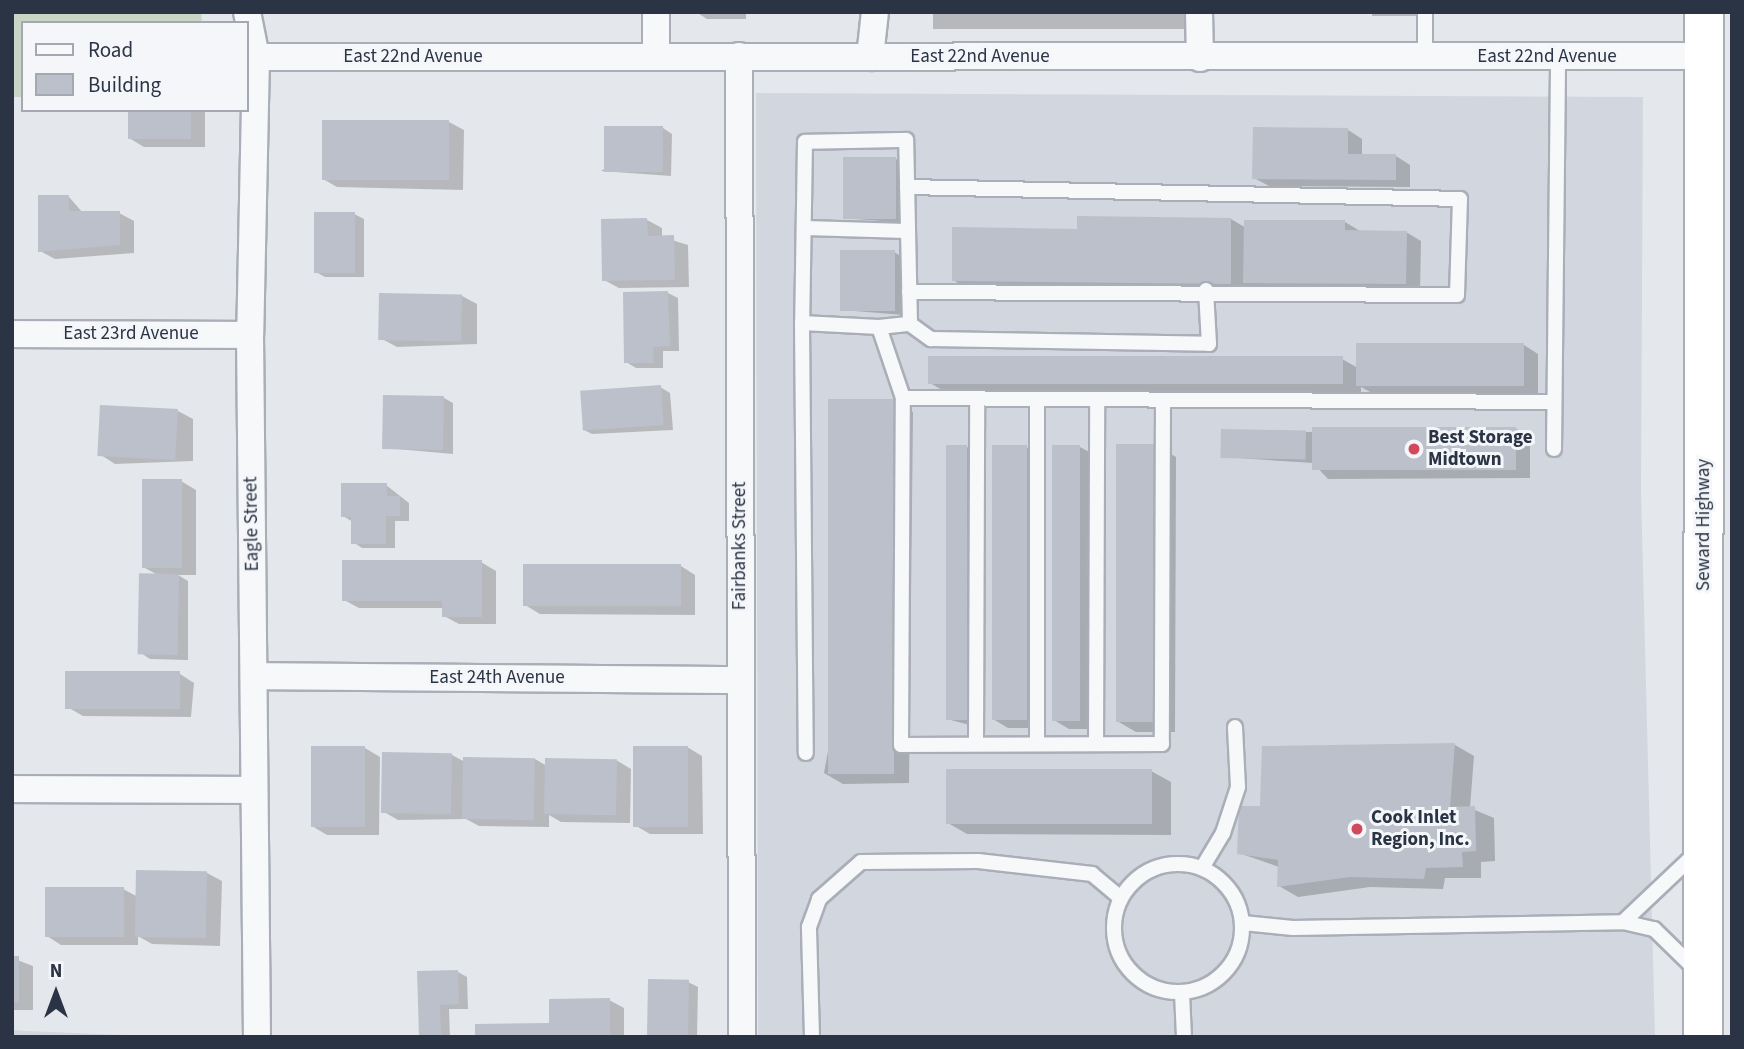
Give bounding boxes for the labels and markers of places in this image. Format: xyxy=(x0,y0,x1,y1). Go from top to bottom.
place label: Best Storage Midtown xyxy=(1428,427,1533,471)
marker: Best Storage Midtown xyxy=(1406,441,1422,457)
place label: Cook Inlet Region, Inc. xyxy=(1371,807,1470,851)
marker: Cook Inlet Region, Inc. xyxy=(1349,821,1365,837)

